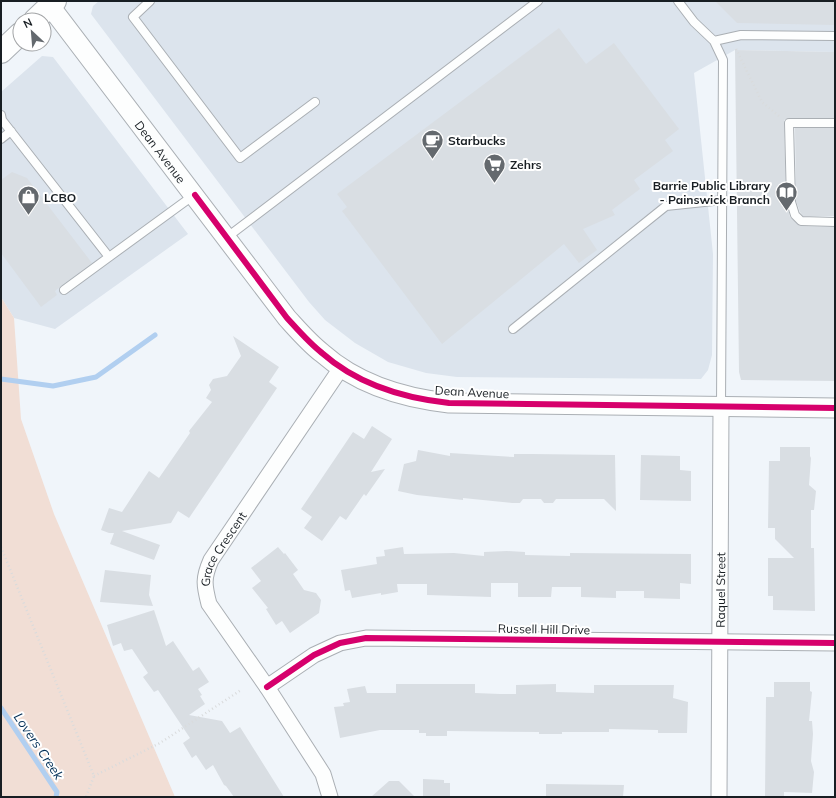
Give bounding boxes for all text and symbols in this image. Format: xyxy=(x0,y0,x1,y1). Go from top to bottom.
north arrow xyxy=(12,12,52,52)
text: N xyxy=(21,15,34,31)
street label: Dean Avenue xyxy=(132,117,189,186)
cafe icon: Starbucks xyxy=(419,127,445,160)
place label: Starbucks xyxy=(448,133,506,148)
supermarket icon: Zehrs xyxy=(481,151,507,184)
place label: Zehrs xyxy=(510,157,542,172)
place label: Barrie Public Library - Painswick Branch xyxy=(653,178,770,207)
library icon: Barrie Public Library - Painswick Branch xyxy=(773,179,799,212)
shop icon: LCBO xyxy=(16,184,42,217)
place label: LCBO xyxy=(44,190,76,205)
street label: Dean Avenue xyxy=(434,383,510,401)
street label: Grace Crescent xyxy=(198,508,249,586)
street label: Raquel Street xyxy=(712,552,728,628)
street label: Russell Hill Drive xyxy=(498,621,590,637)
water label: Lovers Creek xyxy=(11,710,67,783)

